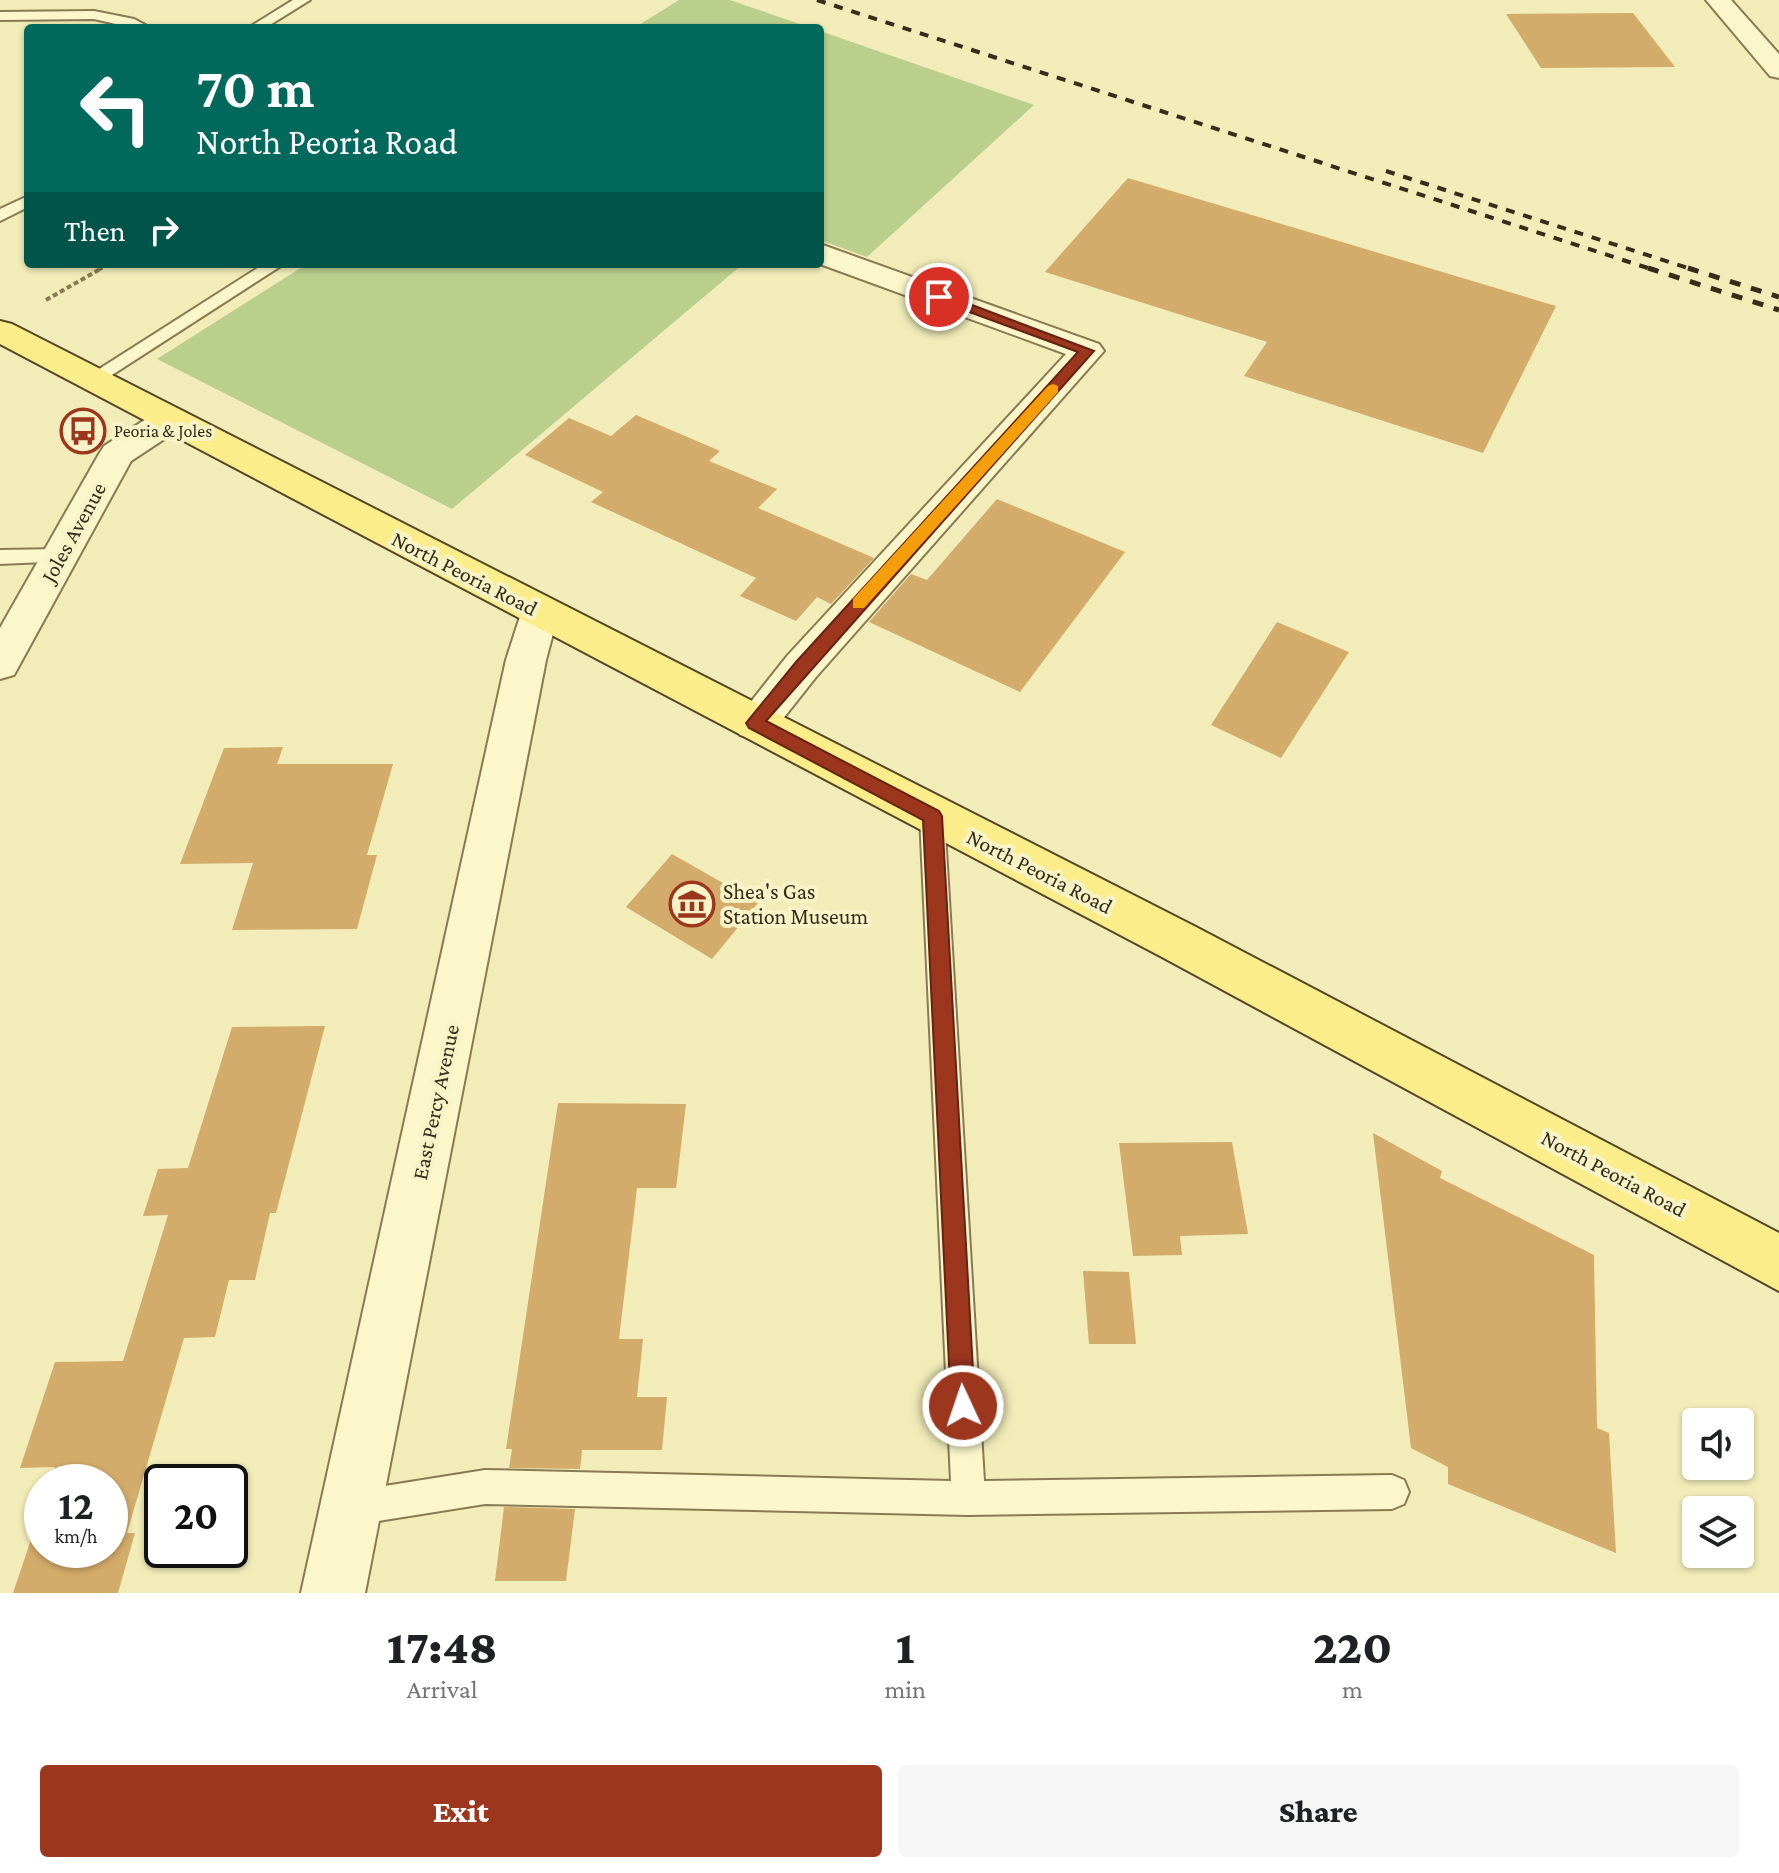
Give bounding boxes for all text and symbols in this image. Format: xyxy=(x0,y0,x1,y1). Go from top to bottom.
icon: left xyxy=(64,56,168,160)
text: 70 m xyxy=(196,57,315,119)
text: North Peoria Road xyxy=(196,122,458,162)
icon: right xyxy=(142,208,186,252)
text: Then xyxy=(64,214,126,247)
pin xyxy=(905,263,973,331)
icon: arrive xyxy=(917,275,961,319)
bus stop icon: Peoria & Joles xyxy=(59,407,107,455)
place label: Peoria & Joles xyxy=(114,421,212,441)
street label: Joles Avenue xyxy=(35,478,111,588)
street label: North Peoria Road xyxy=(388,526,542,621)
street label: North Peoria Road xyxy=(963,824,1117,919)
place label: Shea's Gas Station Museum xyxy=(723,879,868,929)
museum icon: Shea's Gas Station Museum xyxy=(668,880,716,928)
street label: East Percy Avenue xyxy=(407,1022,464,1182)
street label: North Peoria Road xyxy=(1537,1125,1691,1222)
position arrow xyxy=(921,1364,1005,1448)
map controls xyxy=(1682,1408,1754,1568)
button: sound xyxy=(1682,1408,1754,1480)
speed limit sign: 20 xyxy=(144,1464,248,1568)
text: 12 xyxy=(58,1483,94,1528)
button: layers xyxy=(1682,1496,1754,1568)
text: km/h xyxy=(54,1525,98,1547)
text: 17:48 xyxy=(387,1620,498,1673)
text: 1 xyxy=(896,1620,915,1673)
text: 220 xyxy=(1313,1620,1392,1673)
text: Arrival xyxy=(407,1675,478,1704)
text: min xyxy=(884,1675,926,1704)
text: m xyxy=(1342,1675,1363,1704)
button: Exit xyxy=(40,1765,882,1857)
button: Share xyxy=(898,1765,1739,1857)

